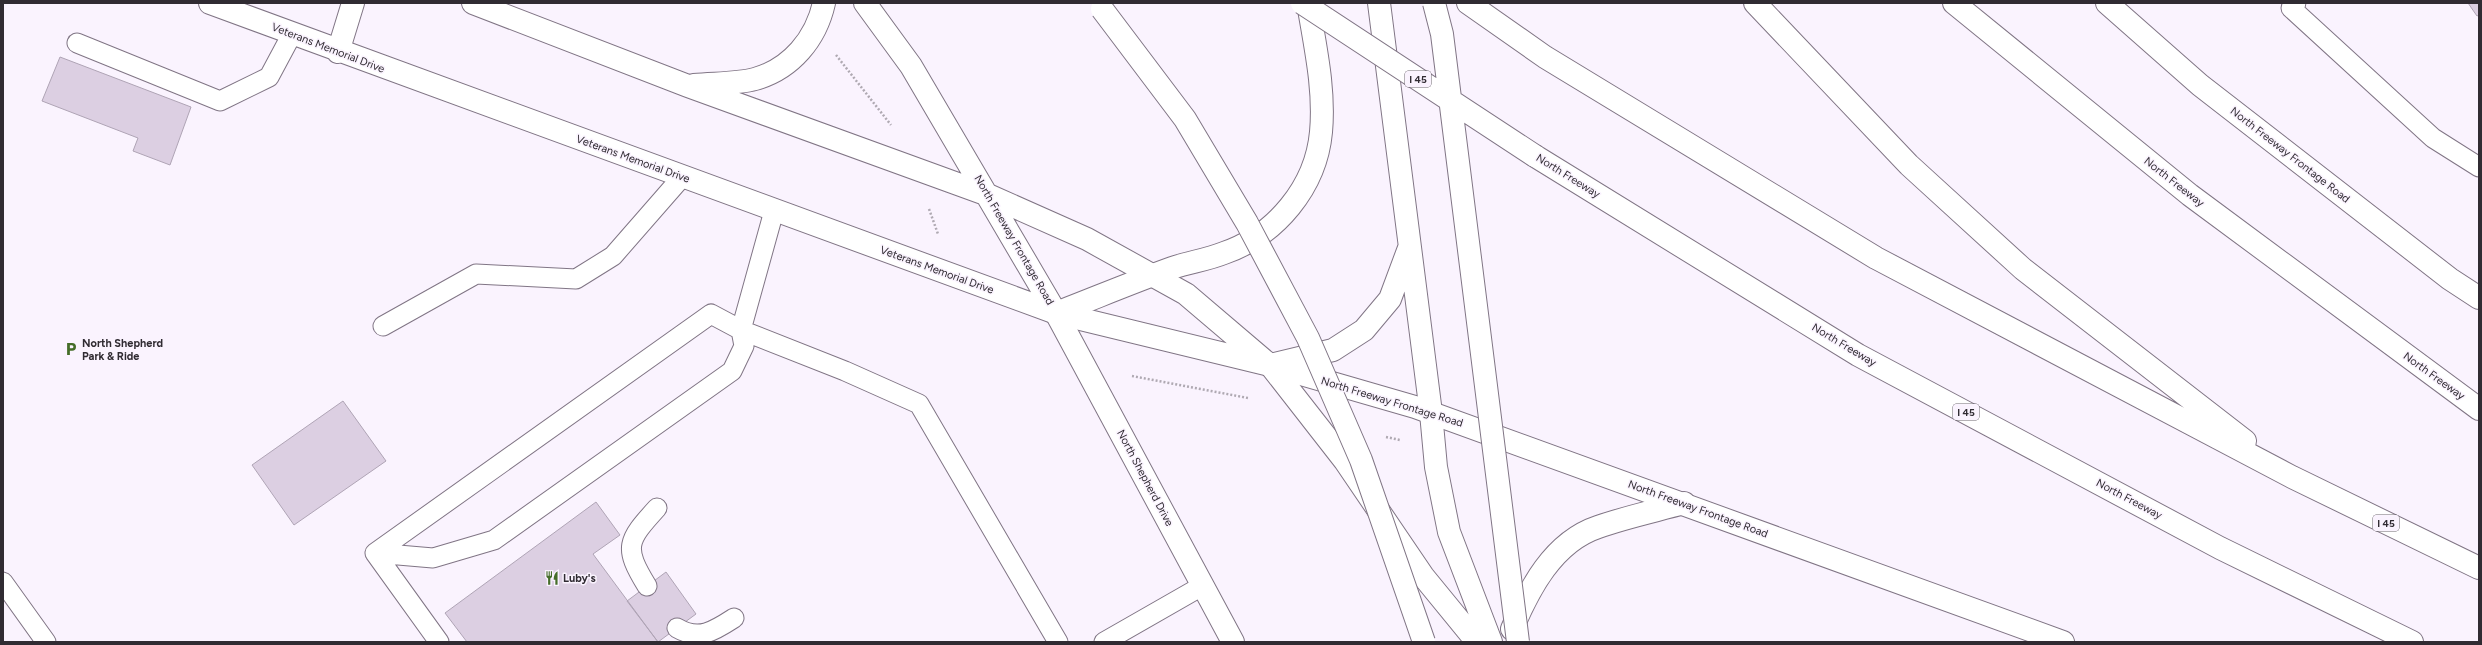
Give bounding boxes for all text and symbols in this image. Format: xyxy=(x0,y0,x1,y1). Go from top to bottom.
street label: Veterans Memorial Drive xyxy=(270,20,386,76)
road number: I 45 xyxy=(1405,71,1431,87)
street label: North Freeway Frontage Road xyxy=(2228,104,2352,206)
street label: Veterans Memorial Drive xyxy=(574,132,692,186)
street label: North Freeway xyxy=(1534,151,1603,201)
street label: North Freeway xyxy=(2141,154,2207,210)
street label: North Freeway Frontage Road xyxy=(971,173,1057,307)
street label: Veterans Memorial Drive xyxy=(878,243,996,297)
street label: North Freeway xyxy=(1809,321,1879,369)
place label: North Shepherd Park & Ride xyxy=(82,337,163,363)
parking icon: North Shepherd Park & Ride xyxy=(63,341,79,357)
street label: North Freeway xyxy=(2401,349,2467,403)
street label: North Freeway Frontage Road xyxy=(1319,374,1465,430)
road number: I 45 xyxy=(1953,404,1979,420)
street label: North Shepherd Drive xyxy=(1114,427,1176,529)
street label: North Freeway xyxy=(2094,476,2164,522)
street label: North Freeway Frontage Road xyxy=(1626,478,1770,540)
road number: I 45 xyxy=(2373,515,2399,531)
restaurant icon: Luby's xyxy=(544,570,560,586)
place label: Luby's xyxy=(563,572,596,585)

